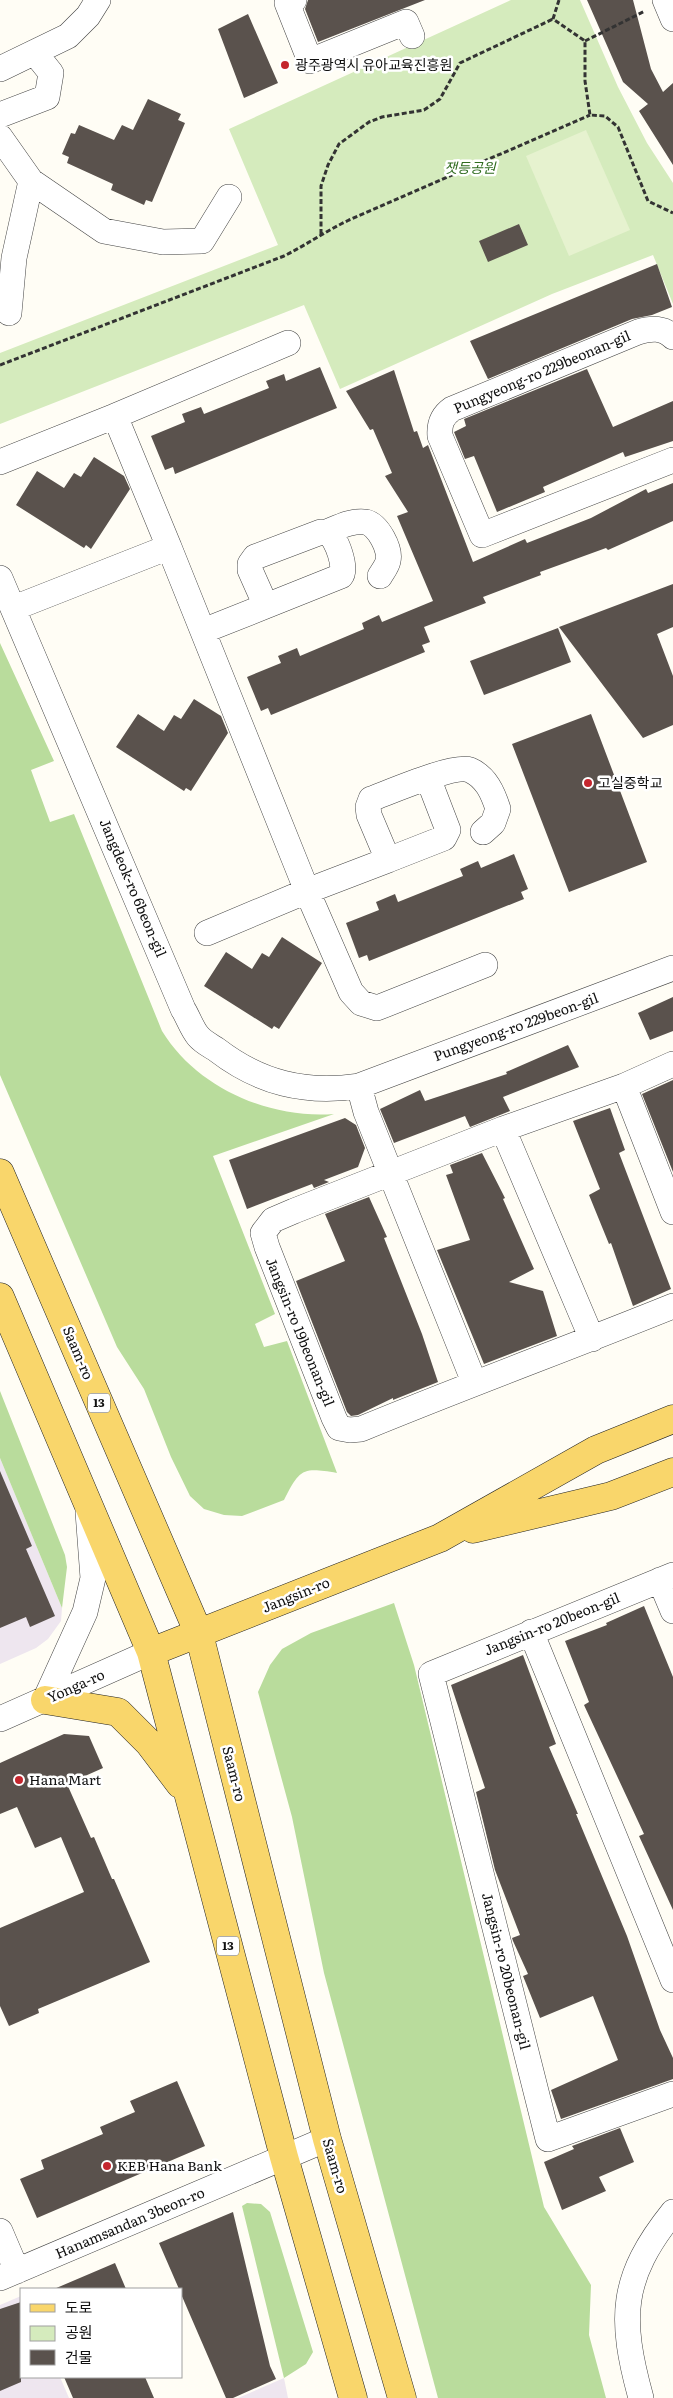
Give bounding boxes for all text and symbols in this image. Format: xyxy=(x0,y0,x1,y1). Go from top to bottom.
place label: 광주광역시 유아교육진흥원 xyxy=(295,54,452,74)
marker: 광주광역시 유아교육진흥원 xyxy=(279,59,291,71)
park label: 잿등공원 xyxy=(444,157,497,177)
street label: Pungyeong-ro 229beonan-gil xyxy=(450,325,633,417)
place label: 고실중학교 xyxy=(598,772,663,792)
marker: 고실중학교 xyxy=(582,777,594,789)
street label: Jangdeok-ro 6beon-gil xyxy=(96,815,172,960)
street label: Pungyeong-ro 229beon-gil xyxy=(431,987,601,1065)
street label: Jangsin-ro 19beonan-gil xyxy=(262,1254,340,1409)
street label: Saam-ro xyxy=(59,1323,99,1382)
road number: 13 xyxy=(88,1394,110,1412)
street label: Jangsin-ro xyxy=(259,1571,332,1617)
street label: Jangsin-ro 20beon-gil xyxy=(481,1587,623,1659)
street label: Yonga-ro xyxy=(44,1664,107,1707)
street label: Saam-ro xyxy=(218,1744,251,1804)
place label: Hana Mart xyxy=(29,1769,102,1789)
marker: Hana Mart xyxy=(13,1774,25,1786)
street label: Jangsin-ro 20beonan-gil xyxy=(478,1890,536,2052)
road number: 13 xyxy=(217,1936,239,1955)
street label: Saam-ro xyxy=(319,2136,353,2196)
place label: KEB Hana Bank xyxy=(117,2155,222,2175)
marker: KEB Hana Bank xyxy=(101,2160,113,2172)
street label: Hanamsandan 3beon-ro xyxy=(52,2182,207,2263)
legend xyxy=(20,2288,182,2378)
text: 도로 xyxy=(65,2295,93,2318)
text: 공원 xyxy=(65,2320,93,2343)
text: 건물 xyxy=(65,2345,93,2368)

